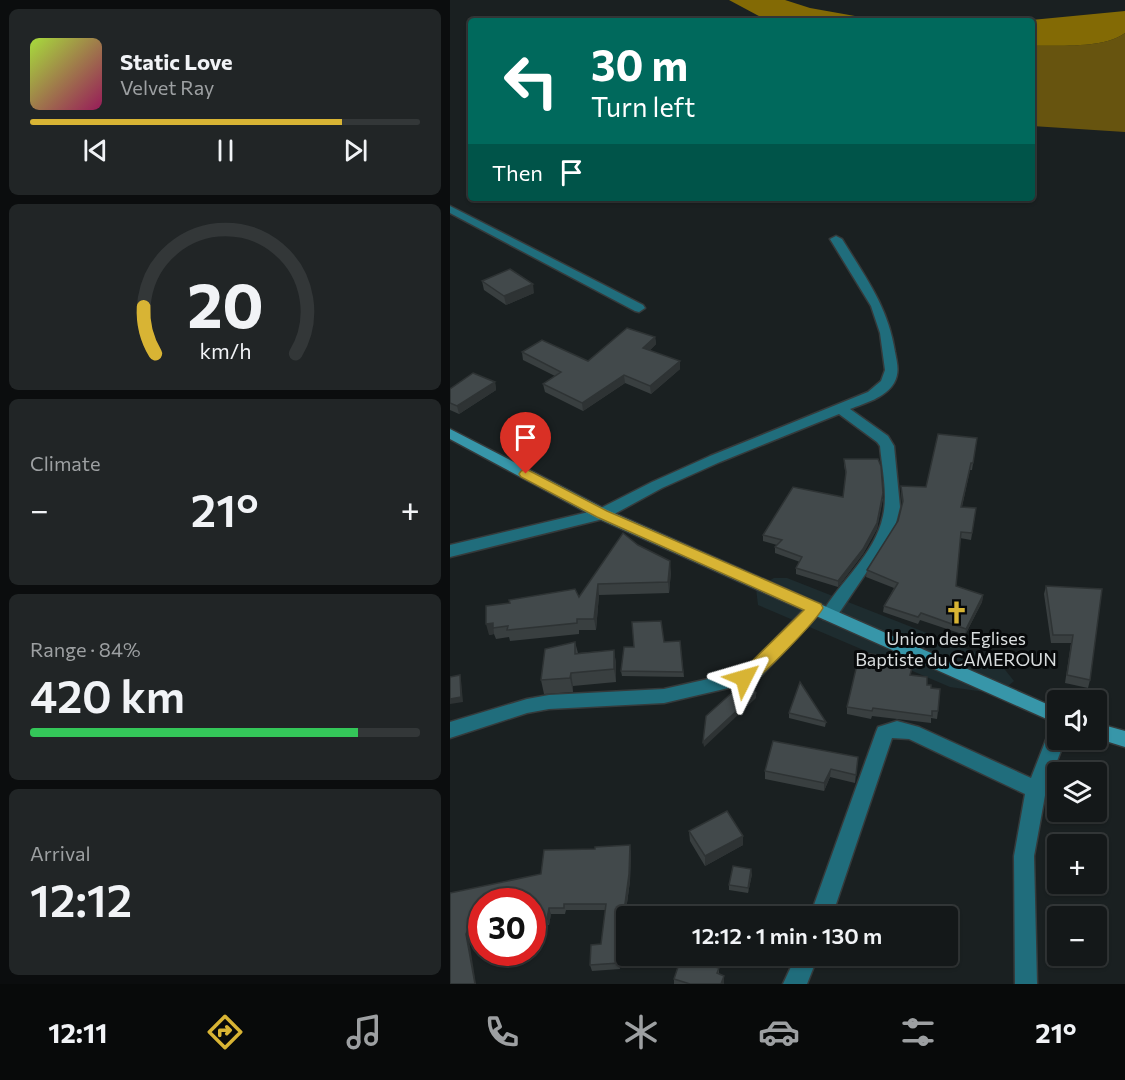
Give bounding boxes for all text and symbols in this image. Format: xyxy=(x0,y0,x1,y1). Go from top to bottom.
text: 30 m xyxy=(591,38,688,90)
icon: left xyxy=(492,42,570,120)
text: Static Love xyxy=(120,48,233,75)
text: Velvet Ray xyxy=(120,75,214,99)
text: Turn left xyxy=(591,90,695,123)
icon: previous xyxy=(79,134,112,167)
icon: pause xyxy=(209,134,242,167)
icon: next xyxy=(339,134,372,167)
icon: arrive xyxy=(555,156,588,189)
text: Then xyxy=(492,159,543,186)
text: 20 xyxy=(187,265,263,341)
text: km/h xyxy=(199,337,251,363)
pin xyxy=(500,412,551,474)
icon: arrive xyxy=(509,421,542,454)
text: Climate xyxy=(30,451,100,475)
text: 21° xyxy=(191,481,259,536)
text: − xyxy=(30,488,49,529)
text: + xyxy=(401,488,420,529)
church icon: Union des Eglises Baptiste du CAMEROUN xyxy=(943,599,969,625)
place label: Union des Eglises Baptiste du CAMEROUN xyxy=(855,627,1057,670)
text: Range · 84% xyxy=(30,637,141,661)
position arrow xyxy=(712,646,776,710)
text: 420 km xyxy=(30,667,185,722)
map controls xyxy=(1047,690,1107,966)
button: sound xyxy=(1047,690,1107,750)
button: layers xyxy=(1047,762,1107,822)
button: + xyxy=(1047,834,1107,894)
text: Arrival xyxy=(30,841,91,865)
text: 12:12 xyxy=(30,871,132,926)
speed limit sign: 30 xyxy=(468,888,546,966)
button: − xyxy=(1047,906,1107,966)
text: 12:12 · 1 min · 130 m xyxy=(692,922,882,949)
icon: directions xyxy=(204,1011,246,1053)
icon: music xyxy=(343,1011,385,1053)
icon: phone xyxy=(481,1011,523,1053)
icon: climate xyxy=(620,1011,662,1053)
icon: car xyxy=(758,1011,800,1053)
icon: filters xyxy=(897,1011,939,1053)
text: 12:11 xyxy=(48,1016,107,1049)
text: 21° xyxy=(1035,1016,1077,1049)

